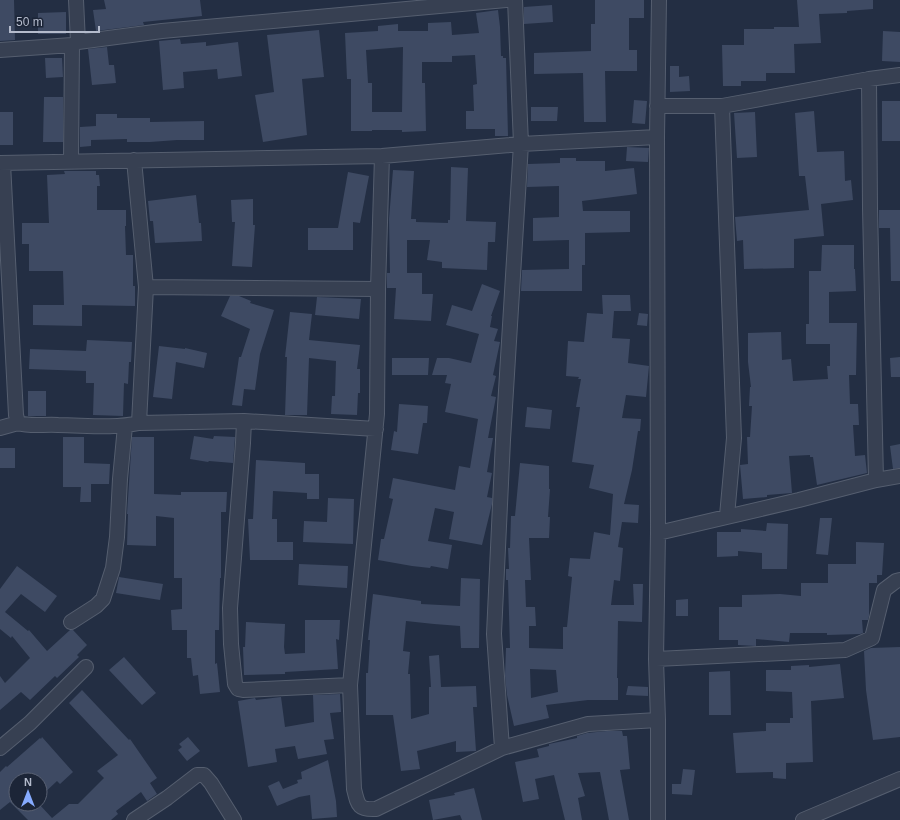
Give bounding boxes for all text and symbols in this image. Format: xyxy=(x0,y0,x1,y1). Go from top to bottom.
scale bar xyxy=(10,8,99,34)
text: 50 m xyxy=(16,15,43,29)
north arrow xyxy=(8,772,48,812)
text: N xyxy=(24,776,32,788)

